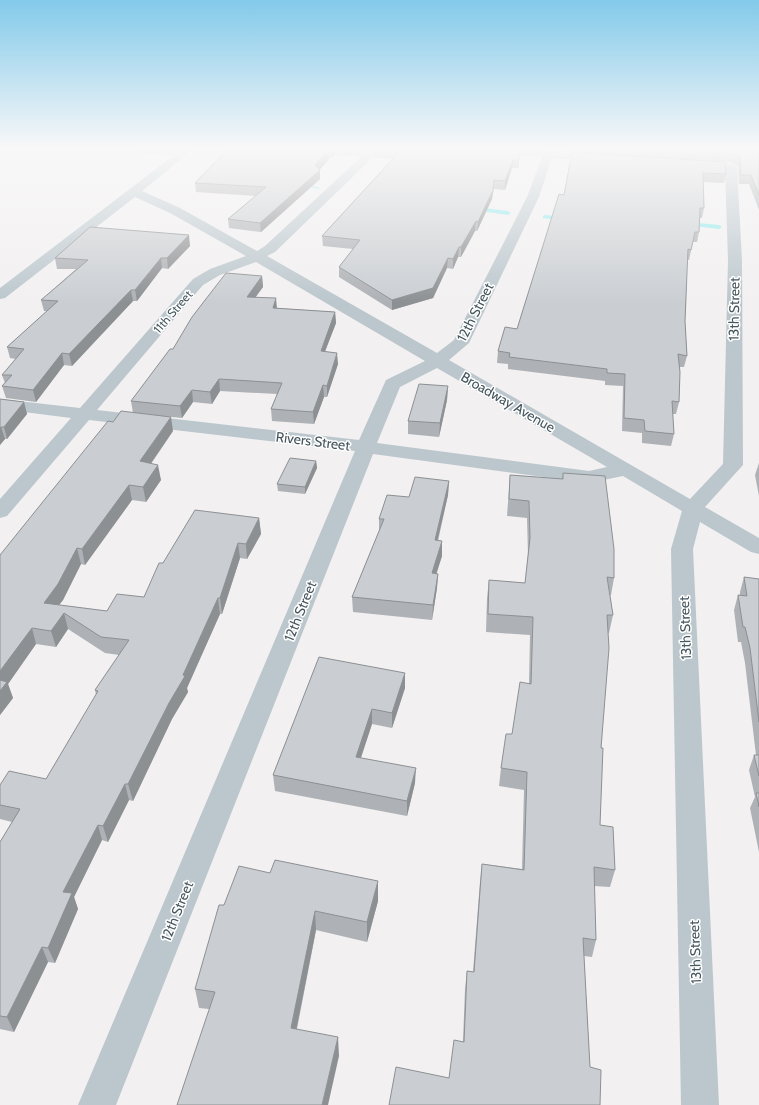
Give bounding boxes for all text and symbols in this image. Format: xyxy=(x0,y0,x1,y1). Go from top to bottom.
street label: 13th Street xyxy=(724,277,744,341)
street label: 12th Street xyxy=(453,279,498,344)
street label: 11th Street xyxy=(150,287,195,336)
street label: Broadway Avenue xyxy=(458,368,558,436)
street label: Rivers Street xyxy=(275,428,351,455)
street label: 12th Street xyxy=(280,578,320,644)
street label: 13th Street xyxy=(675,596,695,660)
street label: 12th Street xyxy=(157,878,197,944)
street label: 13th Street xyxy=(685,920,705,984)

